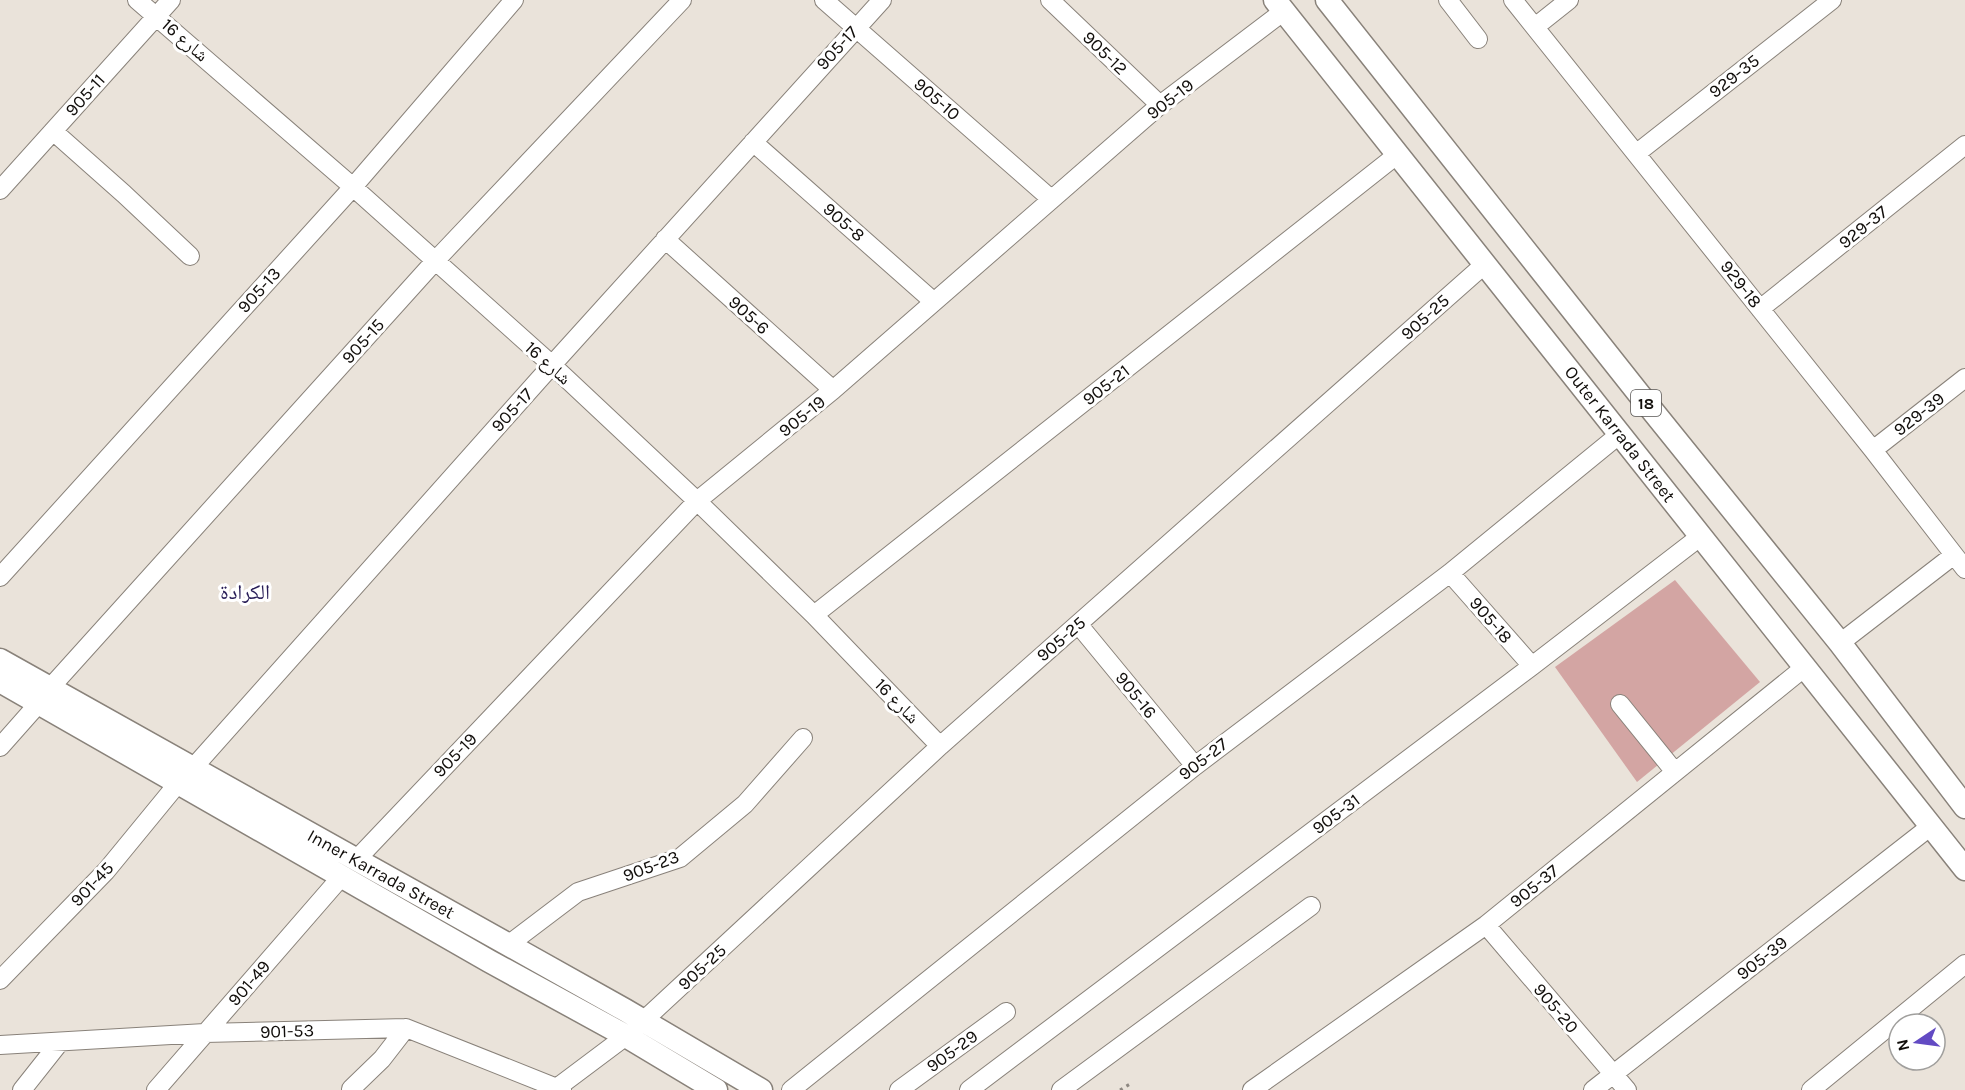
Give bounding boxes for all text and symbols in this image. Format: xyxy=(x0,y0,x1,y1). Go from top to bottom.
street label: شارع 16 xyxy=(157,14,213,66)
street label: 905-17 xyxy=(811,21,863,75)
street label: 905-12 xyxy=(1078,26,1132,80)
street label: 929-35 xyxy=(1704,49,1764,103)
street label: 905-11 xyxy=(60,69,110,121)
street label: 905-10 xyxy=(909,73,965,125)
street label: 905-19 xyxy=(1142,74,1198,124)
street label: 905-8 xyxy=(818,198,870,246)
street label: 929-37 xyxy=(1834,200,1892,253)
street label: 929-18 xyxy=(1716,256,1766,312)
street label: 905-13 xyxy=(233,263,285,317)
street label: 905-25 xyxy=(1396,289,1454,345)
street label: 905-6 xyxy=(724,291,774,339)
street label: 905-15 xyxy=(337,314,389,368)
street label: شارع 16 xyxy=(520,337,576,389)
street label: 905-21 xyxy=(1078,360,1134,410)
street label: Outer Karrada Street xyxy=(1560,361,1680,507)
street label: 905-17 xyxy=(486,383,538,437)
street label: 929-39 xyxy=(1889,387,1949,441)
street label: 905-19 xyxy=(774,390,830,442)
road number: 18 xyxy=(1631,390,1661,416)
district label: الكرادة xyxy=(220,580,270,604)
street label: 905-18 xyxy=(1465,592,1517,648)
street label: 905-25 xyxy=(1032,612,1090,666)
street label: 905-16 xyxy=(1111,667,1161,723)
street label: شارع 16 xyxy=(870,674,924,728)
street label: 905-19 xyxy=(428,728,482,782)
street label: 905-27 xyxy=(1174,733,1232,785)
street label: 905-31 xyxy=(1308,789,1364,839)
street label: Inner Karrada Street xyxy=(304,824,459,924)
street label: 905-23 xyxy=(620,845,682,887)
street label: 901-45 xyxy=(66,857,118,911)
street label: 905-37 xyxy=(1505,859,1563,912)
street label: 905-39 xyxy=(1732,931,1792,985)
street label: 905-25 xyxy=(673,939,731,995)
street label: 901-49 xyxy=(223,955,275,1011)
street label: 905-20 xyxy=(1529,978,1583,1038)
north arrow xyxy=(1887,1012,1947,1072)
street label: 901-53 xyxy=(260,1019,314,1043)
street label: 905-29 xyxy=(922,1025,982,1077)
text: N xyxy=(1892,1038,1913,1053)

